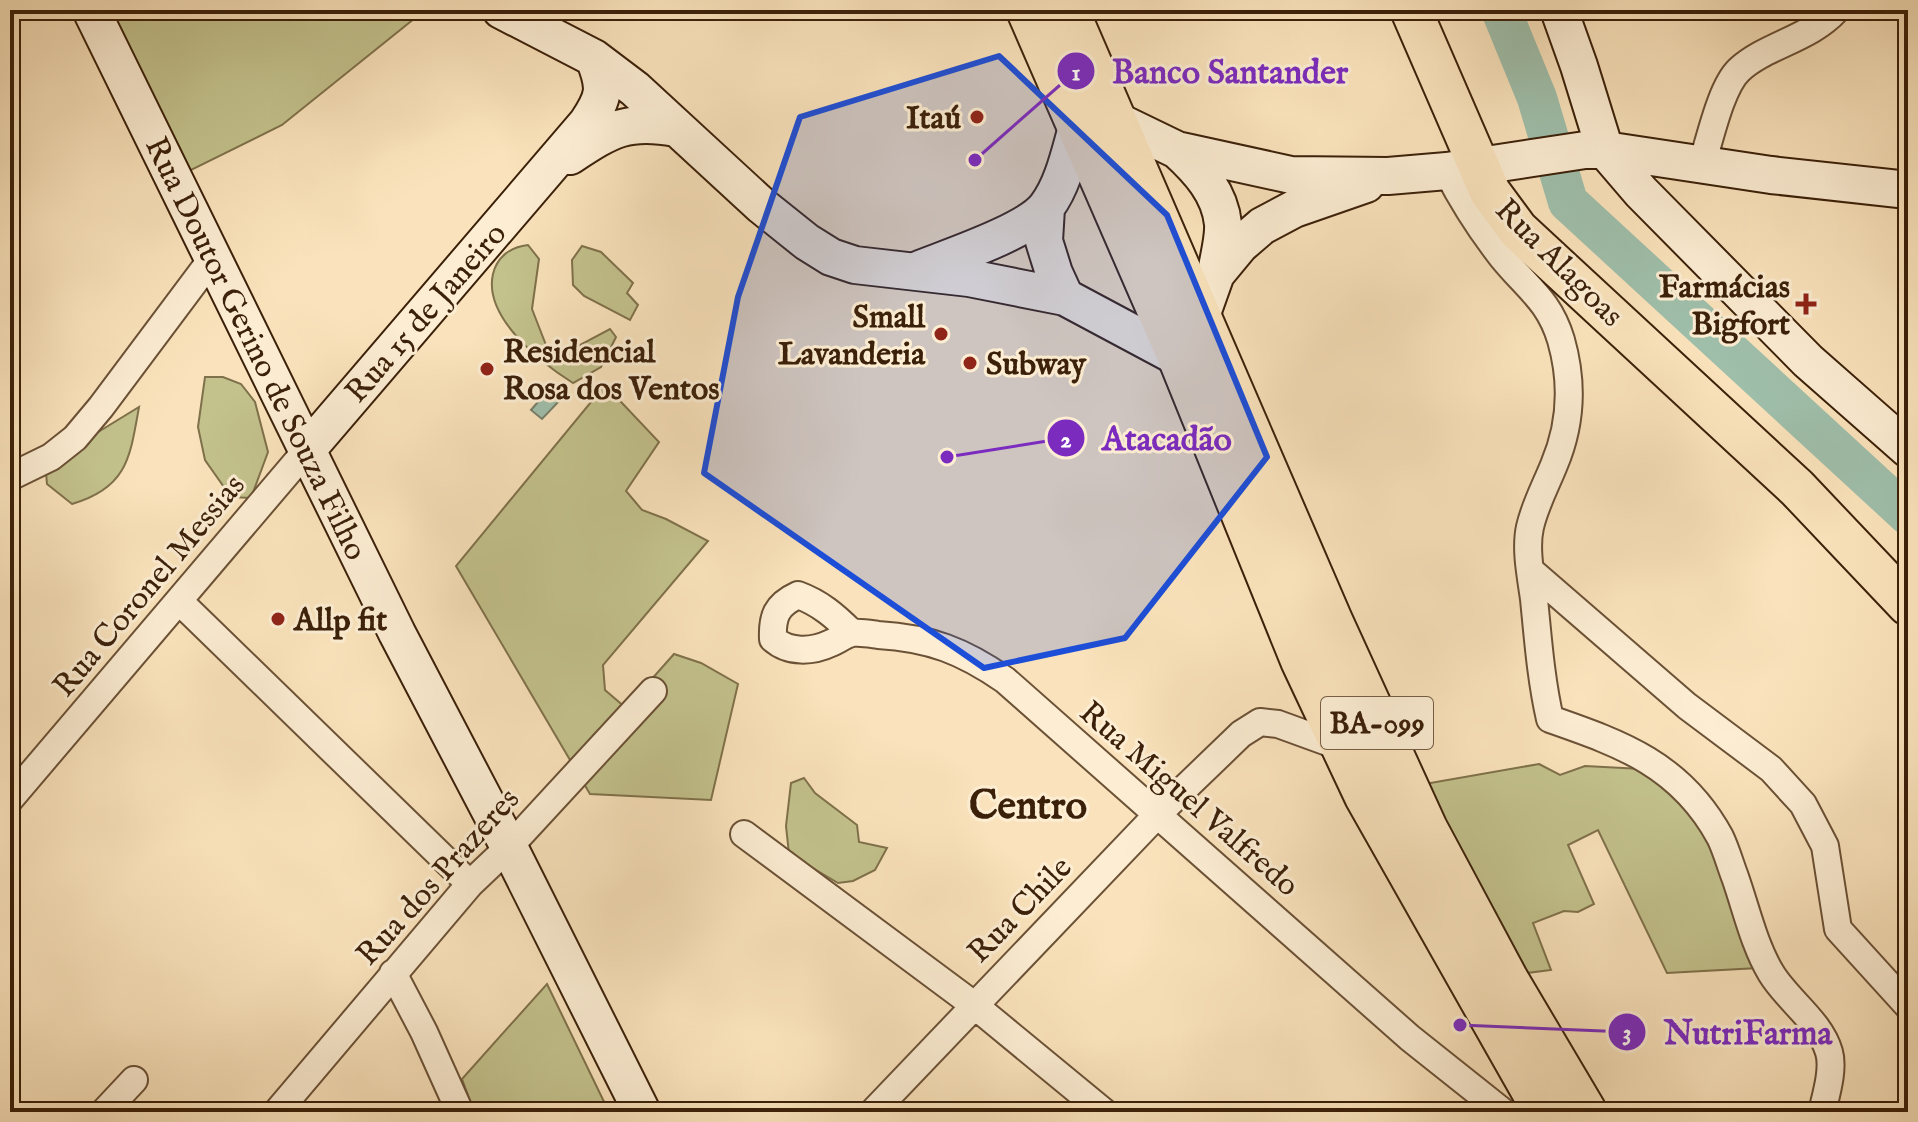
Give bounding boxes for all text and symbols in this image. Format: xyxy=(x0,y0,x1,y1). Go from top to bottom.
callout: Banco Santander xyxy=(1056,42,1365,100)
text: Banco Santander xyxy=(1112,52,1349,95)
text: 1 xyxy=(1072,58,1081,89)
place label: Itaú xyxy=(906,99,961,140)
marker: Itaú xyxy=(968,108,986,126)
street label: Rua Doutor Gerino de Souza Filho xyxy=(134,131,375,567)
street label: Rua Alagoas xyxy=(1485,191,1631,337)
street label: Rua 15 de Janeiro xyxy=(337,215,517,412)
place label: Farmácias Bigfort xyxy=(1659,268,1790,346)
marker: Farmácias Bigfort xyxy=(1797,295,1815,313)
place label: Small Lavanderia xyxy=(778,298,926,376)
marker: Small Lavanderia xyxy=(932,325,950,343)
place label: Residencial Rosa dos Ventos xyxy=(503,333,719,411)
place label: Subway xyxy=(986,345,1087,386)
marker: Subway xyxy=(961,354,979,372)
marker: Residencial Rosa dos Ventos xyxy=(478,360,496,378)
callout: Atacadão xyxy=(1046,409,1248,467)
text: Atacadão xyxy=(1100,419,1232,462)
text: 2 xyxy=(1060,425,1072,456)
street label: Rua Coronel Messias xyxy=(45,467,255,707)
place label: Allp fit xyxy=(292,601,387,642)
marker: Allp fit xyxy=(269,610,287,628)
street label: Rua Miguel Valfredo xyxy=(1070,693,1307,907)
road number: BA-099 xyxy=(1321,697,1433,749)
street label: Rua dos Prazeres xyxy=(348,780,530,975)
district label: Centro xyxy=(969,782,1087,833)
street label: Rua Chile xyxy=(960,849,1082,973)
callout: NutriFarma xyxy=(1607,1003,1848,1061)
text: NutriFarma xyxy=(1663,1013,1834,1056)
text: 3 xyxy=(1623,1018,1631,1049)

